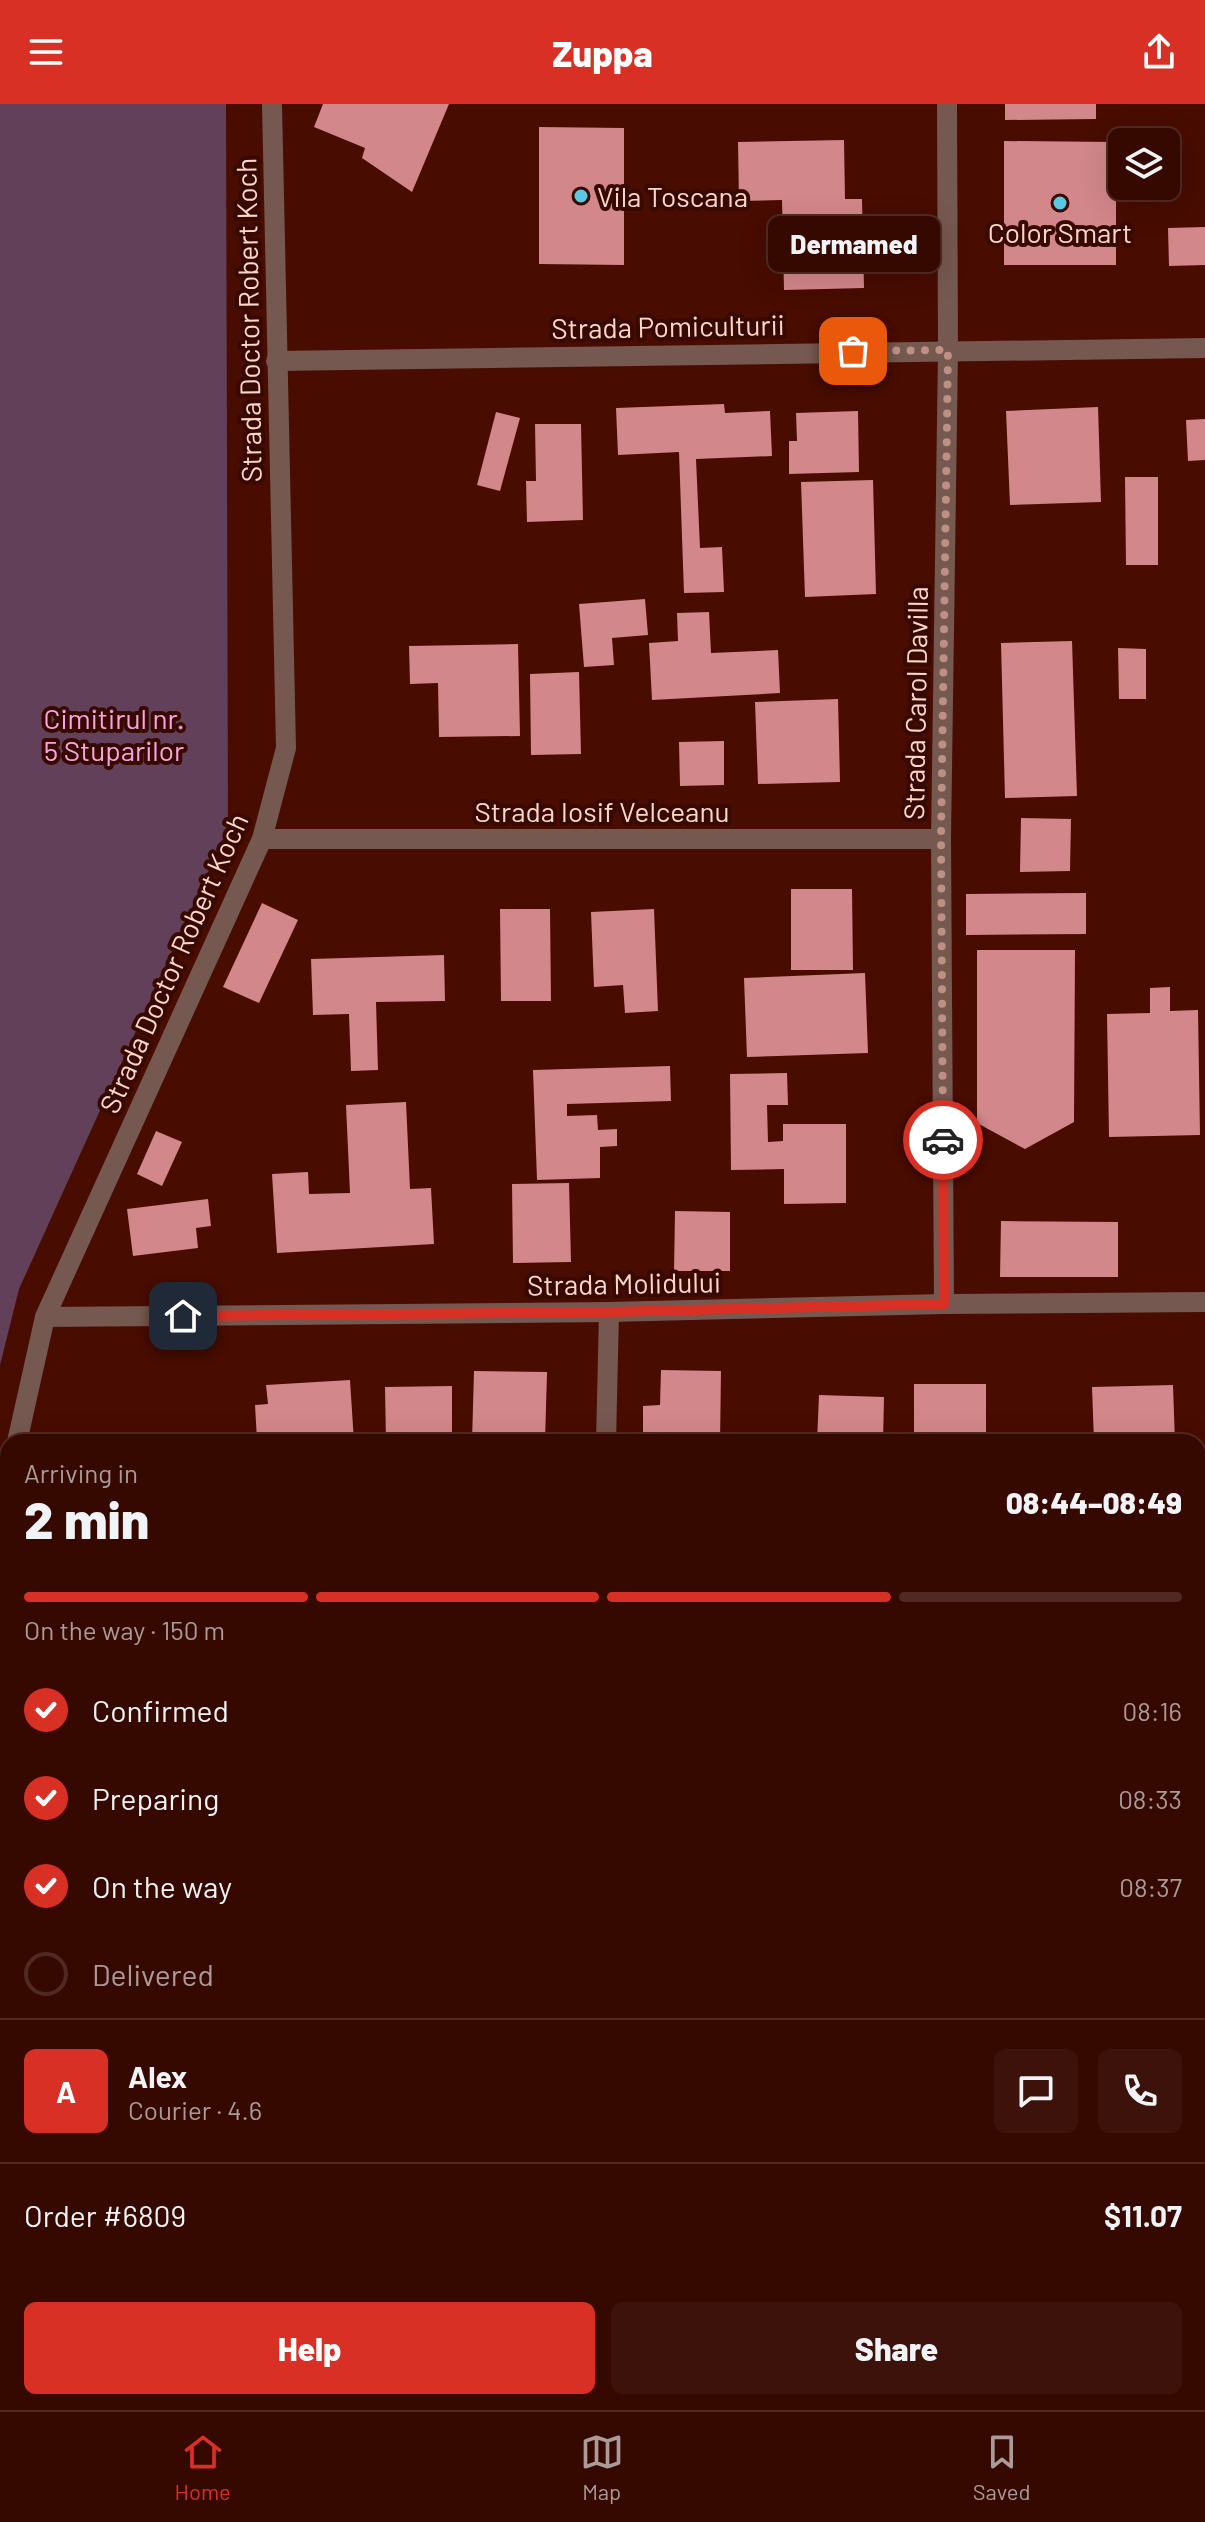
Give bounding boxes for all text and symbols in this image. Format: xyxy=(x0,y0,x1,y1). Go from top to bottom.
icon: menu xyxy=(24,30,68,74)
icon: share xyxy=(1137,30,1181,74)
text: Zuppa xyxy=(552,31,653,74)
map controls xyxy=(1108,128,1180,200)
button: layers xyxy=(1108,128,1180,200)
street label: Strada Doctor Robert Koch xyxy=(228,158,268,482)
place label: Vila Toscana xyxy=(597,179,748,213)
marker: Vila Toscana xyxy=(572,187,590,205)
marker: Color Smart xyxy=(1051,194,1069,212)
callout: Dermamed xyxy=(767,215,939,271)
place label: Color Smart xyxy=(988,215,1132,249)
text: Dermamed xyxy=(790,228,918,259)
street label: Strada Pomiculturii xyxy=(551,307,785,345)
pin xyxy=(819,317,887,385)
icon: bag xyxy=(831,329,875,373)
street label: Strada Carol Davilla xyxy=(896,586,934,820)
park label: Cimitirul nr. 5 Stuparilor xyxy=(43,701,185,767)
street label: Strada Iosif Velceanu xyxy=(474,794,730,828)
street label: Strada Doctor Robert Koch xyxy=(91,808,255,1118)
courier xyxy=(903,1100,983,1180)
icon: car xyxy=(921,1118,965,1162)
street label: Strada Molidului xyxy=(527,1264,721,1302)
pin xyxy=(149,1282,217,1350)
icon: home xyxy=(161,1294,205,1338)
text: Arriving in xyxy=(24,1457,138,1488)
text: 08:44–08:49 xyxy=(1006,1484,1182,1520)
text: 2 min xyxy=(24,1487,149,1549)
text: On the way · 150 m xyxy=(24,1614,225,1645)
icon: check xyxy=(24,1688,68,1732)
text: Confirmed xyxy=(92,1692,229,1728)
text: 08:16 xyxy=(1122,1695,1182,1726)
icon: check xyxy=(24,1776,68,1820)
text: Preparing xyxy=(92,1780,219,1816)
text: 08:33 xyxy=(1118,1783,1182,1814)
icon: check xyxy=(24,1864,68,1908)
text: On the way xyxy=(92,1868,232,1904)
text: 08:37 xyxy=(1119,1871,1182,1902)
text: Delivered xyxy=(92,1956,214,1992)
button: chat xyxy=(994,2049,1078,2133)
button: phone xyxy=(1098,2049,1182,2133)
text: Alex xyxy=(128,2058,187,2094)
text: A xyxy=(56,2073,76,2109)
text: Courier · 4.6 xyxy=(128,2094,262,2125)
text: Order #6809 xyxy=(24,2197,186,2233)
text: $11.07 xyxy=(1104,2197,1182,2233)
button: Help xyxy=(24,2302,595,2394)
button: Share xyxy=(611,2302,1182,2394)
tab: Home xyxy=(175,2430,231,2504)
tab: Map xyxy=(580,2430,624,2504)
tab: Saved xyxy=(973,2430,1030,2504)

